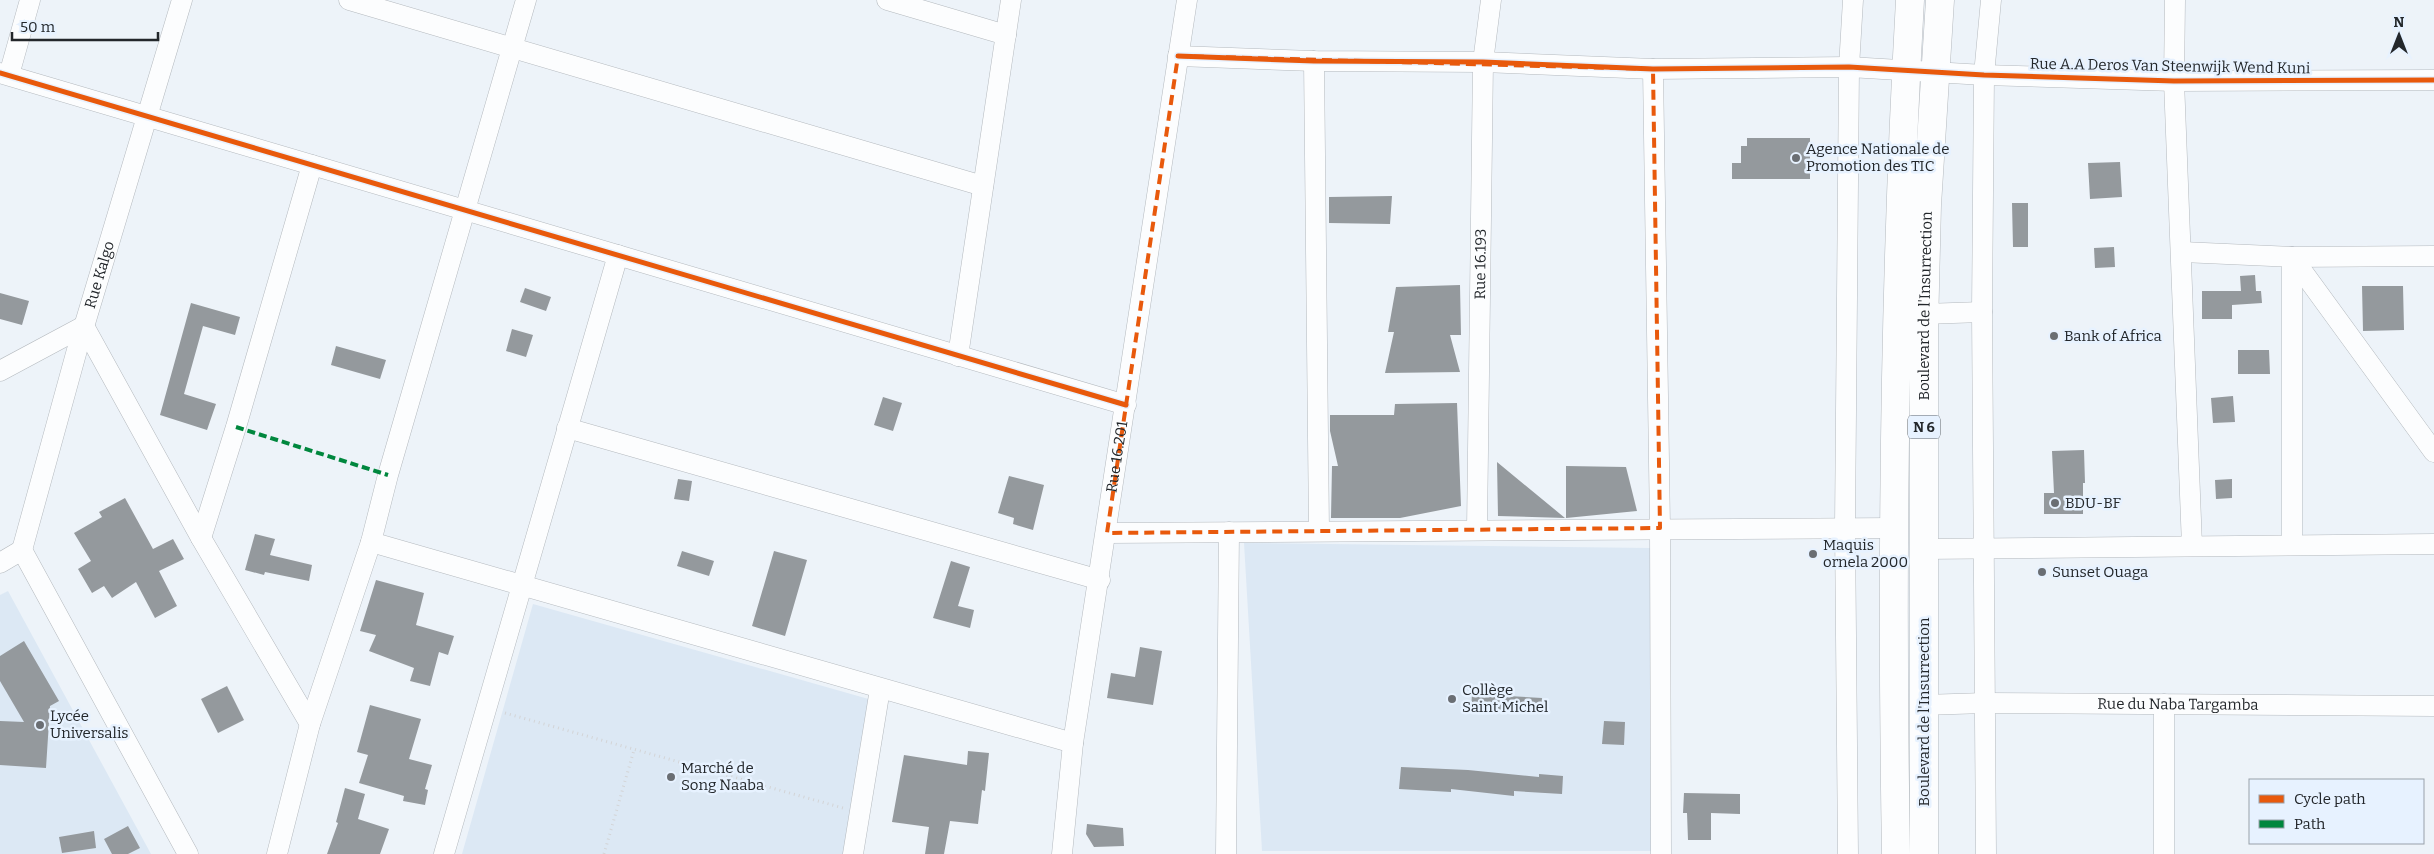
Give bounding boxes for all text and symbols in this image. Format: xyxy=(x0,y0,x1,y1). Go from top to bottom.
scale bar xyxy=(12,10,159,42)
north arrow xyxy=(2374,10,2424,60)
text: N xyxy=(2394,14,2405,31)
text: 50 m xyxy=(20,18,56,36)
street label: Rue A.A Deros Van Steenwijk Wend Kuni xyxy=(2030,55,2311,77)
place label: Agence Nationale de Promotion des TIC xyxy=(1806,140,1949,175)
marker: Agence Nationale de Promotion des TIC xyxy=(1790,152,1802,164)
street label: Boulevard de l'Insurrection xyxy=(1915,211,1936,401)
street label: Rue 16.193 xyxy=(1471,228,1490,300)
street label: Rue Kalgo xyxy=(81,239,118,311)
place label: Bank of Africa xyxy=(2064,327,2162,345)
marker: Bank of Africa xyxy=(2048,330,2060,342)
road number: N 6 xyxy=(1908,416,1940,438)
street label: Rue 16.201 xyxy=(1103,420,1131,494)
place label: BDU-BF xyxy=(2065,494,2121,512)
marker: BDU-BF xyxy=(2049,497,2061,509)
place label: Maquis ornela 2000 xyxy=(1823,536,1908,571)
marker: Maquis ornela 2000 xyxy=(1807,548,1819,560)
place label: Sunset Ouaga xyxy=(2052,563,2148,581)
marker: Sunset Ouaga xyxy=(2036,566,2048,578)
street label: Boulevard de l'Insurrection xyxy=(1915,617,1933,806)
place label: Collège Saint Michel xyxy=(1462,681,1548,716)
marker: Collège Saint Michel xyxy=(1446,693,1458,705)
street label: Rue du Naba Targamba xyxy=(2097,695,2259,714)
place label: Lycée Universalis xyxy=(50,707,129,742)
marker: Lycée Universalis xyxy=(34,719,46,731)
place label: Marché de Song Naaba xyxy=(681,759,764,794)
marker: Marché de Song Naaba xyxy=(665,771,677,783)
legend xyxy=(2249,779,2424,844)
text: Cycle path xyxy=(2294,790,2366,808)
text: Path xyxy=(2294,815,2326,833)

